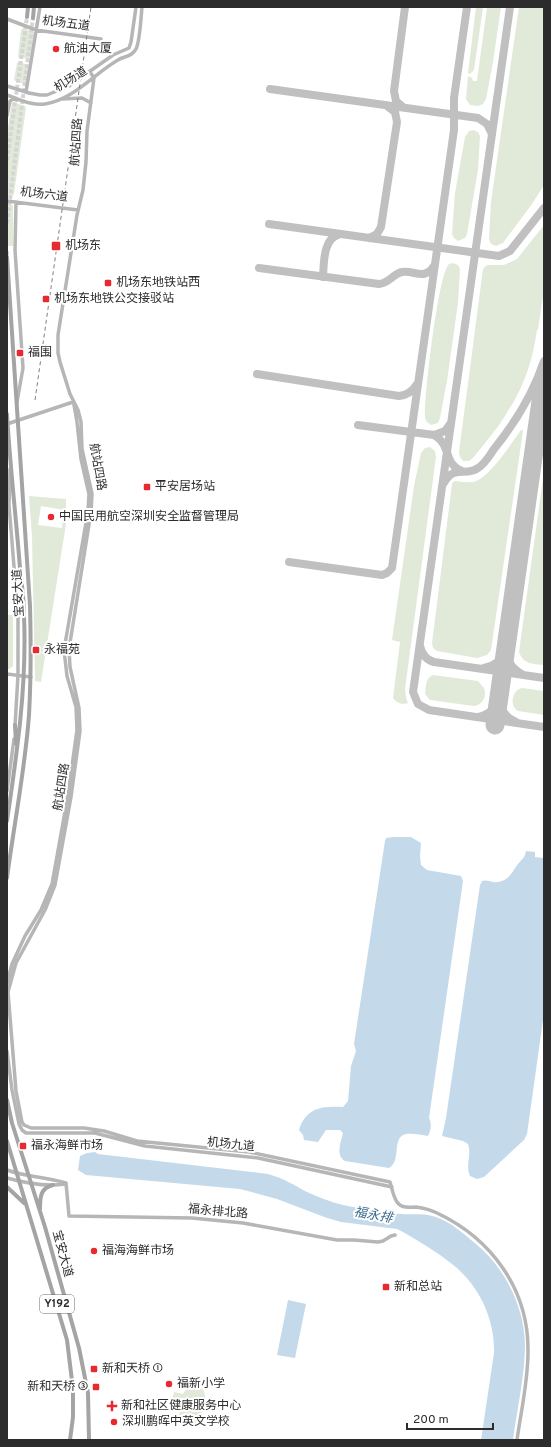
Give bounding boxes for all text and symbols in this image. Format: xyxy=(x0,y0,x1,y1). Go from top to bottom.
street label: 机场五道 xyxy=(41,13,91,35)
place label: 航油大厦 xyxy=(64,41,112,57)
marker: 航油大厦 xyxy=(51,44,61,54)
street label: 机场道 xyxy=(51,64,91,96)
street label: 航站四路 xyxy=(67,117,87,167)
street label: 机场六道 xyxy=(19,184,69,206)
place label: 机场东 xyxy=(65,238,101,254)
marker: 机场东 xyxy=(50,240,62,252)
place label: 机场东地铁站西 xyxy=(116,275,200,291)
marker: 机场东地铁站西 xyxy=(103,278,113,288)
place label: 机场东地铁公交接驳站 xyxy=(54,291,174,307)
marker: 机场东地铁公交接驳站 xyxy=(41,294,51,304)
place label: 福围 xyxy=(28,345,52,361)
marker: 福围 xyxy=(15,348,25,358)
street label: 航站四路 xyxy=(85,442,109,492)
place label: 平安居场站 xyxy=(155,479,215,495)
marker: 平安居场站 xyxy=(142,482,152,492)
place label: 中国民用航空深圳安全监督管理局 xyxy=(59,509,239,525)
marker: 中国民用航空深圳安全监督管理局 xyxy=(46,512,56,522)
street label: 宝安大道 xyxy=(10,569,28,617)
place label: 永福苑 xyxy=(44,642,80,658)
marker: 永福苑 xyxy=(31,645,41,655)
street label: 航站四路 xyxy=(50,762,74,812)
street label: 机场九道 xyxy=(206,1135,256,1155)
place label: 福永海鲜市场 xyxy=(31,1138,103,1154)
marker: 福永海鲜市场 xyxy=(18,1141,28,1151)
street label: 福永排北路 xyxy=(187,1201,249,1223)
water label: 福永排 xyxy=(352,1205,396,1228)
street label: 宝安大道 xyxy=(48,1229,76,1279)
place label: 福海海鲜市场 xyxy=(102,1243,174,1259)
marker: 福海海鲜市场 xyxy=(89,1246,99,1256)
place label: 新和总站 xyxy=(394,1279,442,1295)
marker: 新和总站 xyxy=(381,1282,391,1292)
road number: Y192 xyxy=(40,1295,74,1313)
place label: 新和天桥 ① xyxy=(102,1361,163,1377)
marker: 新和天桥 ① xyxy=(89,1364,99,1374)
place label: 福新小学 xyxy=(177,1376,225,1392)
place label: 新和天桥 ③ xyxy=(27,1379,88,1395)
marker: 福新小学 xyxy=(164,1379,174,1389)
marker: 新和天桥 ③ xyxy=(91,1382,101,1392)
place label: 新和社区健康服务中心 xyxy=(121,1398,241,1414)
marker: 新和社区健康服务中心 xyxy=(106,1400,118,1412)
scale bar xyxy=(407,1405,493,1431)
text: 200 m xyxy=(413,1412,449,1428)
place label: 深圳鹏晖中英文学校 xyxy=(122,1414,230,1430)
marker: 深圳鹏晖中英文学校 xyxy=(109,1417,119,1427)

